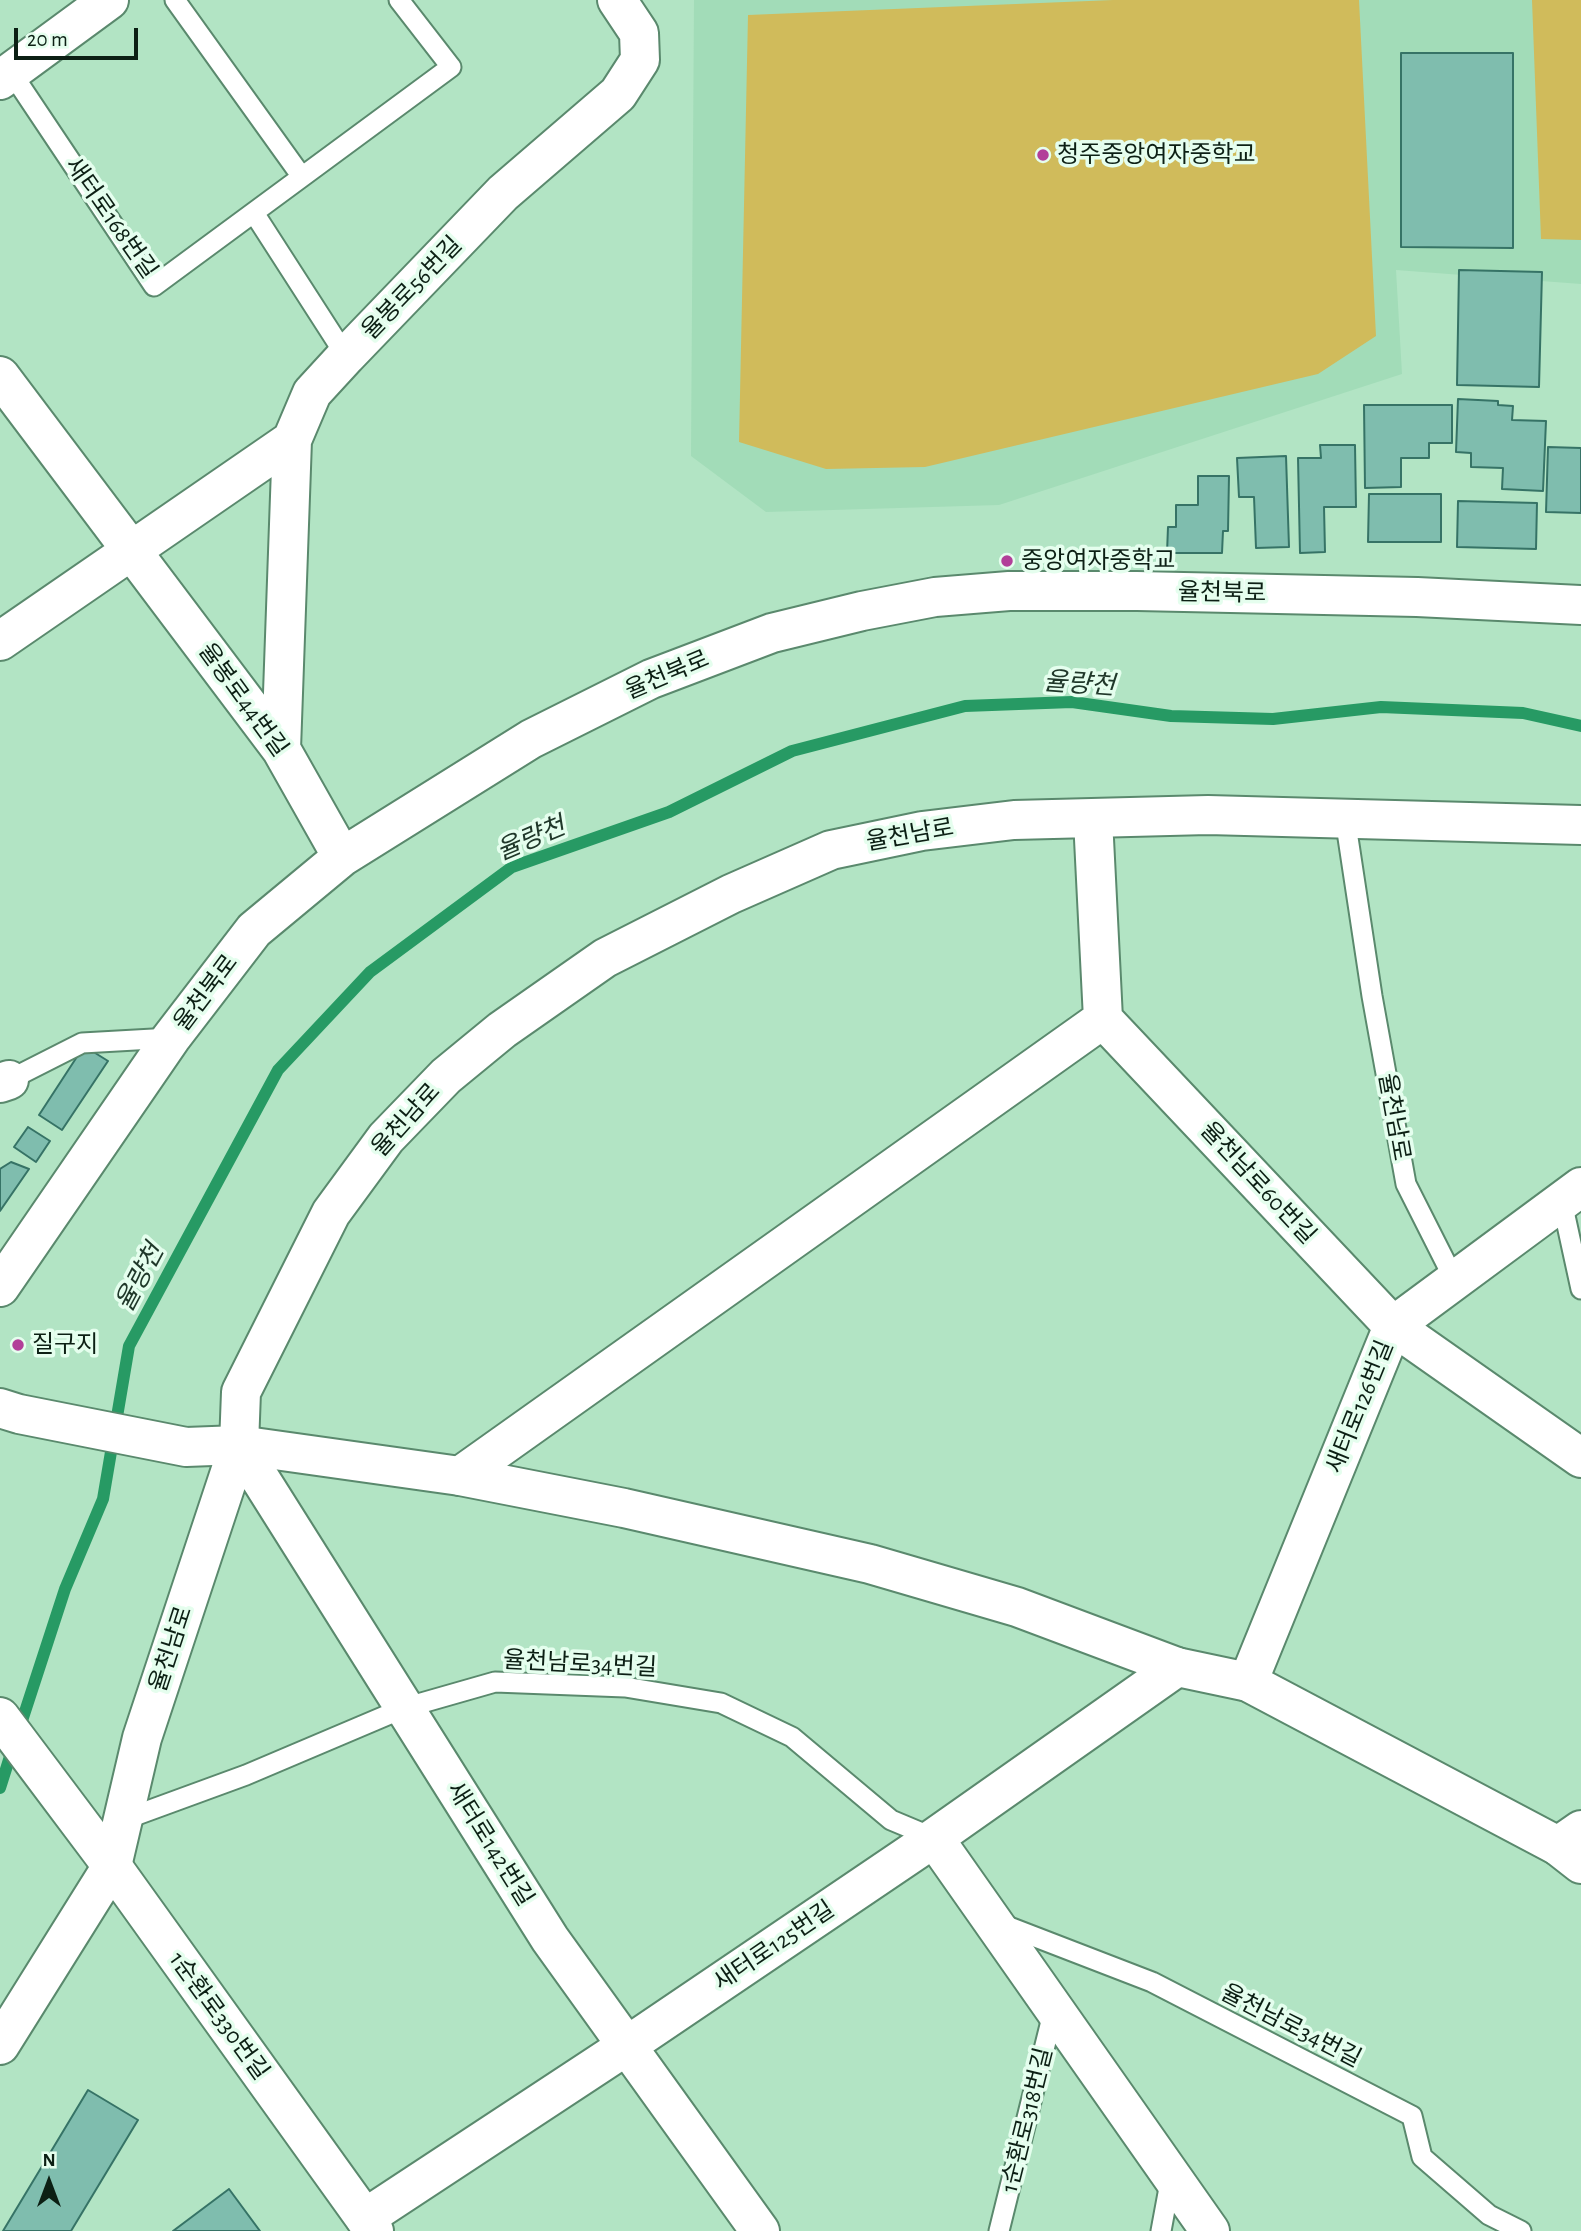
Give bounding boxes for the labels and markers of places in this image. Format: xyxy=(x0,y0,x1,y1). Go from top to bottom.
place label: 청주중앙여자중학교 xyxy=(1057,141,1256,169)
marker: 청주중앙여자중학교 xyxy=(1035,147,1051,163)
place label: 중앙여자중학교 xyxy=(1021,547,1176,575)
marker: 중앙여자중학교 xyxy=(999,553,1015,569)
place label: 질구지 xyxy=(32,1331,98,1359)
marker: 질구지 xyxy=(10,1337,26,1353)

